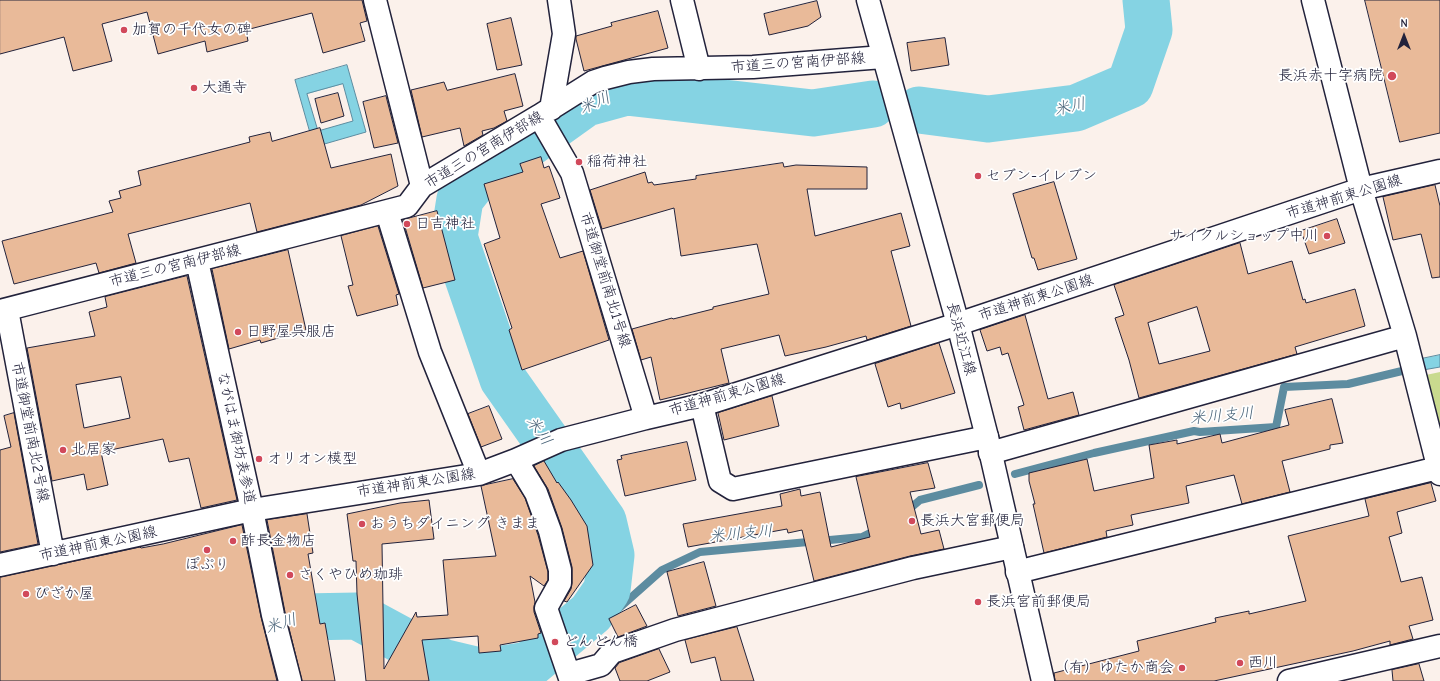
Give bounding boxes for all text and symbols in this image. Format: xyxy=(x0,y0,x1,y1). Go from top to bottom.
north arrow xyxy=(1384,16,1424,56)
text: N xyxy=(1400,17,1408,30)
place label: 加賀の千代女の碑 xyxy=(132,21,252,39)
marker: 加賀の千代女の碑 xyxy=(119,25,129,35)
street label: 市道三の宮南伊部線 xyxy=(730,49,866,77)
place label: 長浜赤十字病院 xyxy=(1278,67,1383,85)
marker: 長浜赤十字病院 xyxy=(1386,70,1398,82)
place label: 大通寺 xyxy=(202,79,247,97)
marker: 大通寺 xyxy=(189,83,199,93)
water label: 米川 xyxy=(577,88,613,118)
water label: 米川 xyxy=(1052,94,1088,120)
street label: 市道三の宮南伊部線 xyxy=(422,108,546,192)
place label: 稲荷神社 xyxy=(587,153,647,171)
marker: 稲荷神社 xyxy=(574,157,584,167)
place label: セブン-イレブン xyxy=(986,167,1097,185)
marker: セブン-イレブン xyxy=(973,171,983,181)
street label: 市道神前東公園線 xyxy=(1284,171,1404,223)
street label: 市道御堂前南北1号線 xyxy=(576,210,634,350)
place label: 日吉神社 xyxy=(415,215,475,233)
marker: 日吉神社 xyxy=(402,219,412,229)
place label: サイクルショップ中川 xyxy=(1169,227,1319,245)
marker: サイクルショップ中川 xyxy=(1322,231,1332,241)
street label: 市道三の宮南伊部線 xyxy=(107,241,243,291)
street label: 市道神前東公園線 xyxy=(976,271,1096,325)
street label: 長浜近江線 xyxy=(943,300,979,378)
place label: 日野屋呉服店 xyxy=(246,323,336,341)
marker: 日野屋呉服店 xyxy=(233,327,243,337)
street label: 市道御堂前南北2号線 xyxy=(8,360,52,504)
street label: ながはま御坊表参道 xyxy=(213,370,259,506)
street label: 市道神前東公園線 xyxy=(667,370,787,420)
water label: 米川支川 xyxy=(1189,404,1255,428)
water label: 米川 xyxy=(522,412,556,450)
place label: 北居家 xyxy=(71,441,116,459)
marker: 北居家 xyxy=(58,445,68,455)
place label: オリオン模型 xyxy=(267,450,357,468)
marker: オリオン模型 xyxy=(254,454,264,464)
street label: 市道神前東公園線 xyxy=(355,465,477,501)
place label: 長浜大宮郵便局 xyxy=(920,512,1025,530)
place label: おうちダイニング きまま xyxy=(370,515,540,533)
marker: 長浜大宮郵便局 xyxy=(907,516,917,526)
marker: おうちダイニング きまま xyxy=(357,519,367,529)
water label: 米川支川 xyxy=(708,522,774,546)
street label: 市道神前東公園線 xyxy=(37,523,159,565)
place label: 酢長金物店 xyxy=(241,532,316,550)
marker: 酢長金物店 xyxy=(228,536,238,546)
marker: ぽぷり xyxy=(202,545,212,555)
place label: ぽぷり xyxy=(185,556,229,574)
place label: さくやひめ珈琲 xyxy=(298,566,403,584)
marker: さくやひめ珈琲 xyxy=(285,570,295,580)
place label: ぴざか屋 xyxy=(34,585,94,603)
marker: ぴざか屋 xyxy=(21,589,31,599)
place label: 長浜宮前郵便局 xyxy=(986,593,1091,611)
marker: 長浜宮前郵便局 xyxy=(973,597,983,607)
water label: 米川 xyxy=(263,610,299,638)
place label: どんどん橋 xyxy=(563,633,638,651)
marker: どんどん橋 xyxy=(550,637,560,647)
place label: 西川 xyxy=(1248,654,1278,672)
marker: 西川 xyxy=(1235,658,1245,668)
place label: （有）ゆたか商会 xyxy=(1054,659,1174,677)
marker: （有）ゆたか商会 xyxy=(1177,663,1187,673)

